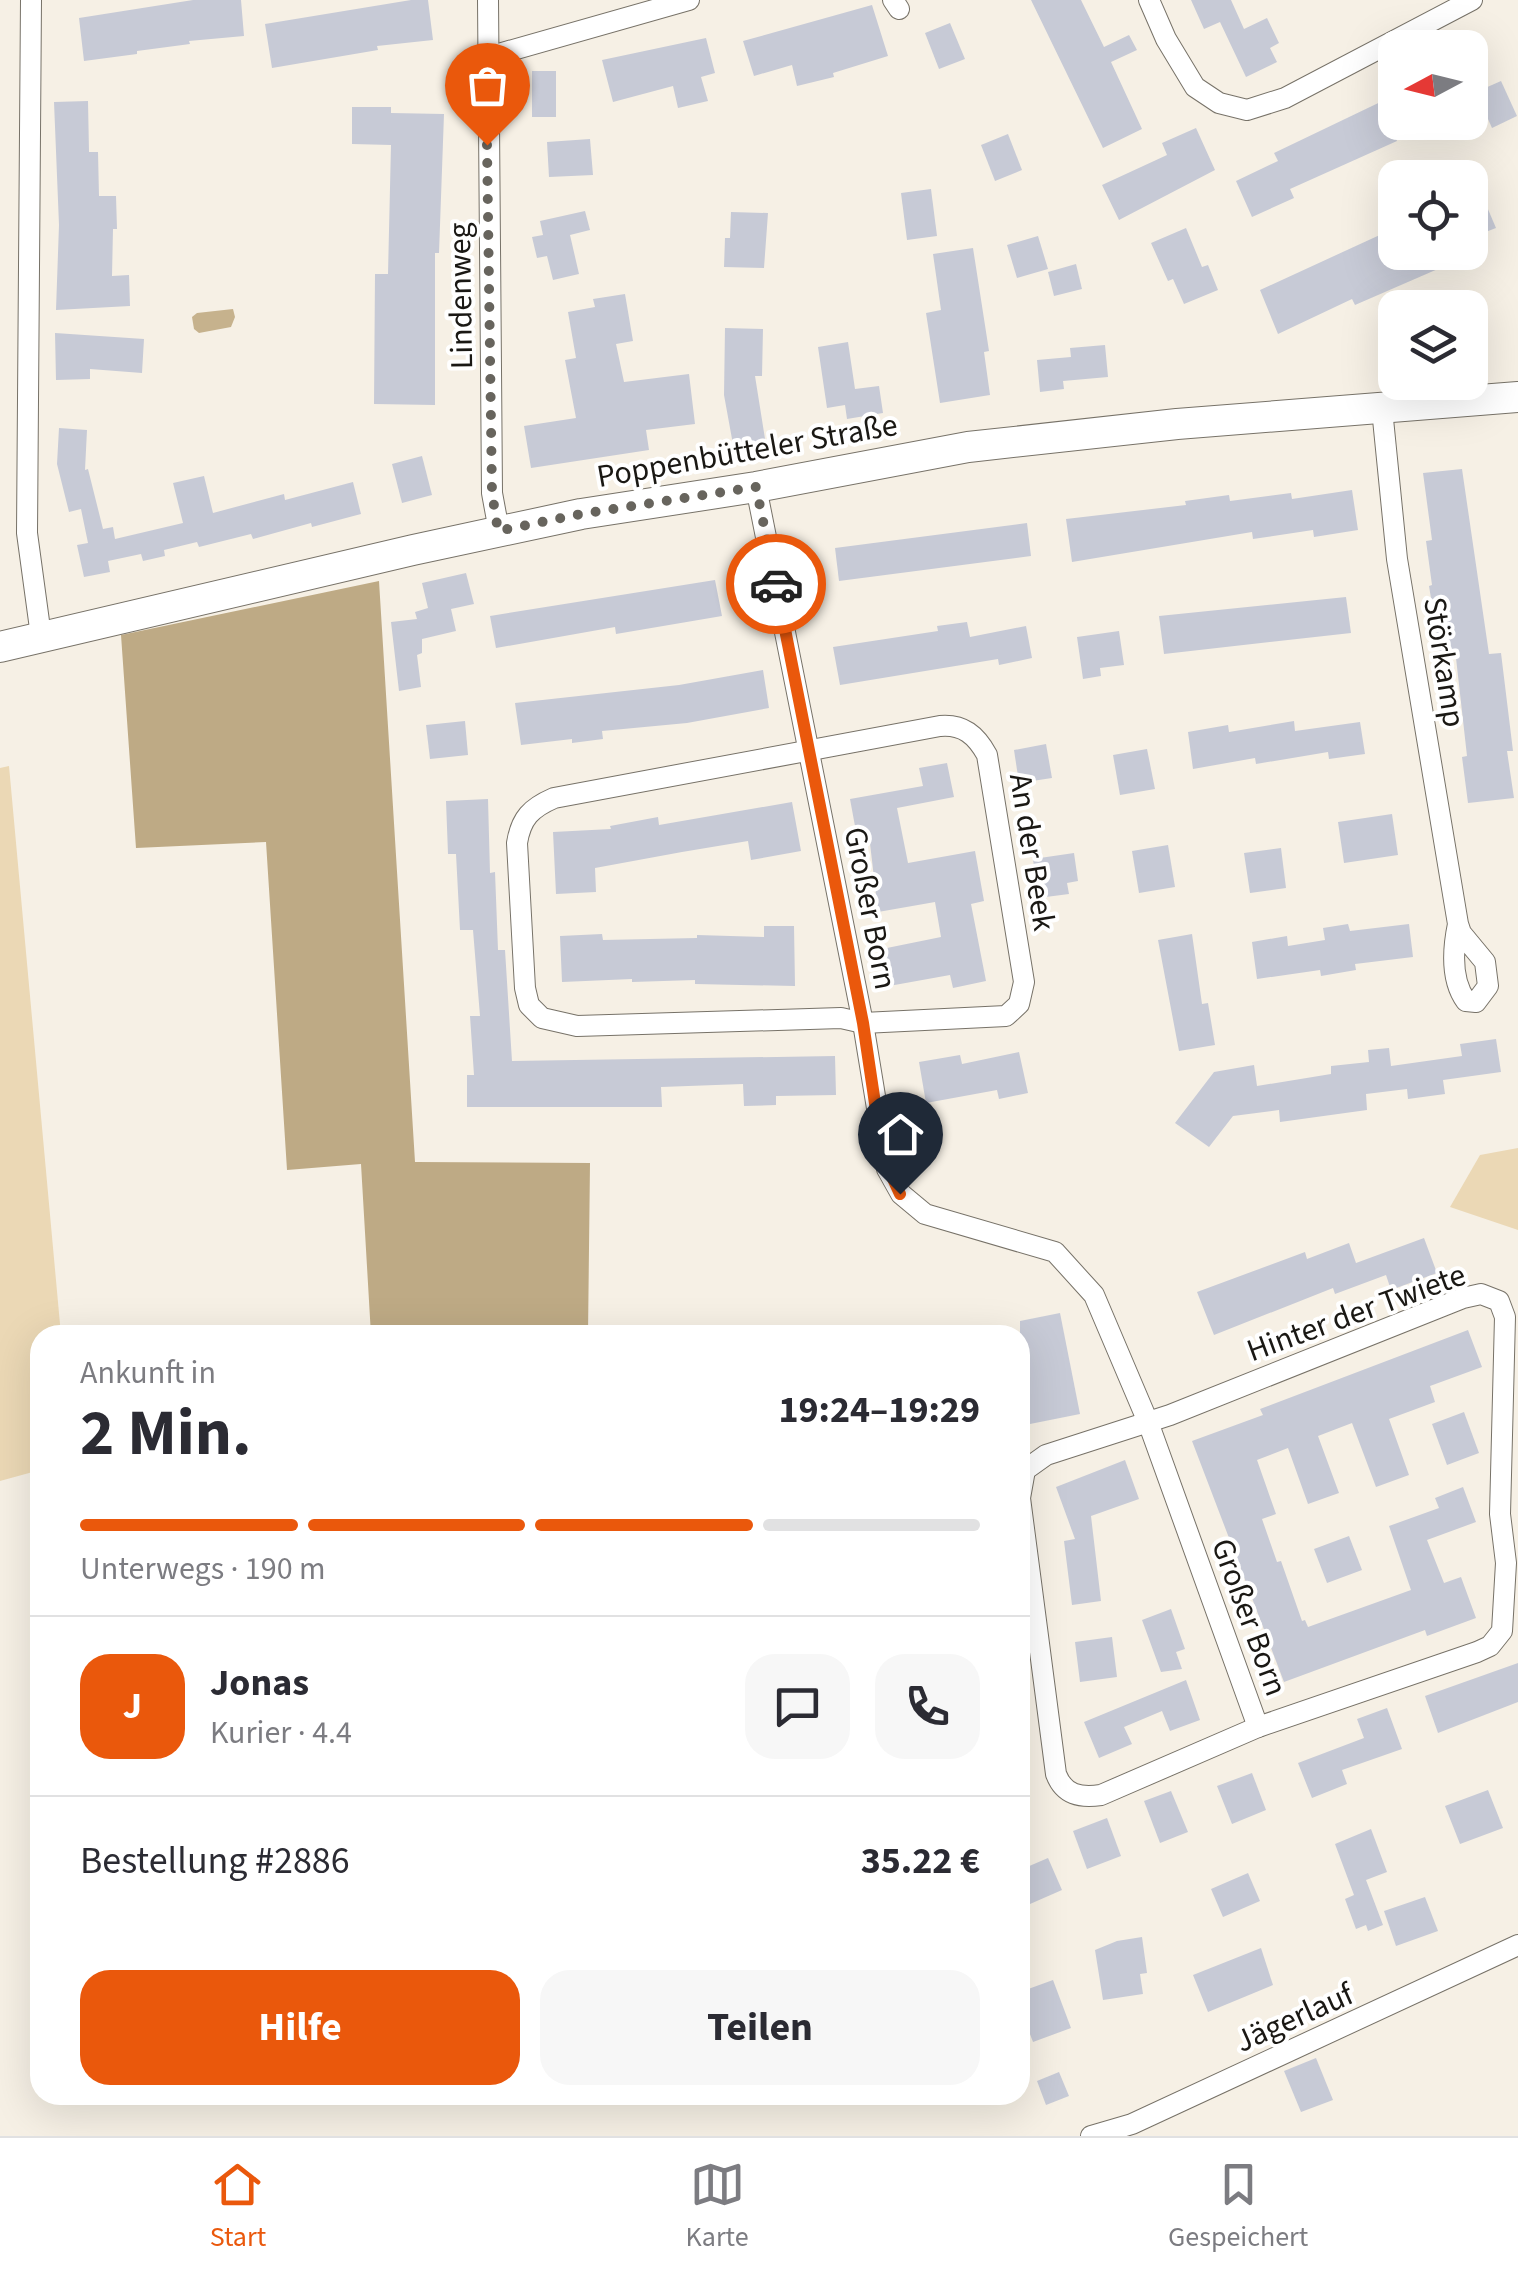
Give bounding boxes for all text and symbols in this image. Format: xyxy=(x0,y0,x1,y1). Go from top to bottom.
north arrow xyxy=(1378,30,1488,140)
map controls xyxy=(1378,30,1488,400)
pin xyxy=(445,43,530,146)
icon: bag xyxy=(460,58,515,113)
button: locate xyxy=(1378,160,1488,270)
street label: Lindenweg xyxy=(437,222,485,370)
button: layers xyxy=(1378,290,1488,400)
street label: Poppenbütteler Straße xyxy=(593,402,901,500)
courier xyxy=(726,534,826,634)
icon: car xyxy=(749,557,804,612)
street label: Störkamp xyxy=(1411,594,1477,730)
street label: An der Beek xyxy=(997,770,1067,934)
street label: Großer Born xyxy=(832,823,908,993)
pin xyxy=(858,1092,943,1195)
icon: home xyxy=(873,1107,928,1162)
street label: Hinter der Twiete xyxy=(1240,1252,1472,1374)
text: Ankunft in xyxy=(80,1350,216,1396)
text: 19:24–19:29 xyxy=(778,1383,980,1437)
text: 2 Min. xyxy=(80,1387,251,1480)
street label: Großer Born xyxy=(1199,1532,1299,1702)
text: Unterwegs · 190 m xyxy=(80,1546,326,1592)
button: chat xyxy=(745,1654,850,1759)
button: phone xyxy=(875,1654,980,1759)
text: Jonas xyxy=(210,1656,309,1710)
text: J xyxy=(123,1679,142,1733)
text: Kurier · 4.4 xyxy=(210,1710,352,1756)
text: Bestellung #2886 xyxy=(80,1834,350,1888)
text: 35.22 € xyxy=(861,1834,980,1888)
button: Hilfe xyxy=(80,1970,520,2085)
button: Teilen xyxy=(540,1970,980,2085)
street label: Jägerlauf xyxy=(1228,1971,1362,2064)
tab: Start xyxy=(210,2157,266,2257)
tab: Karte xyxy=(686,2157,749,2257)
tab: Gespeichert xyxy=(1168,2157,1308,2257)

